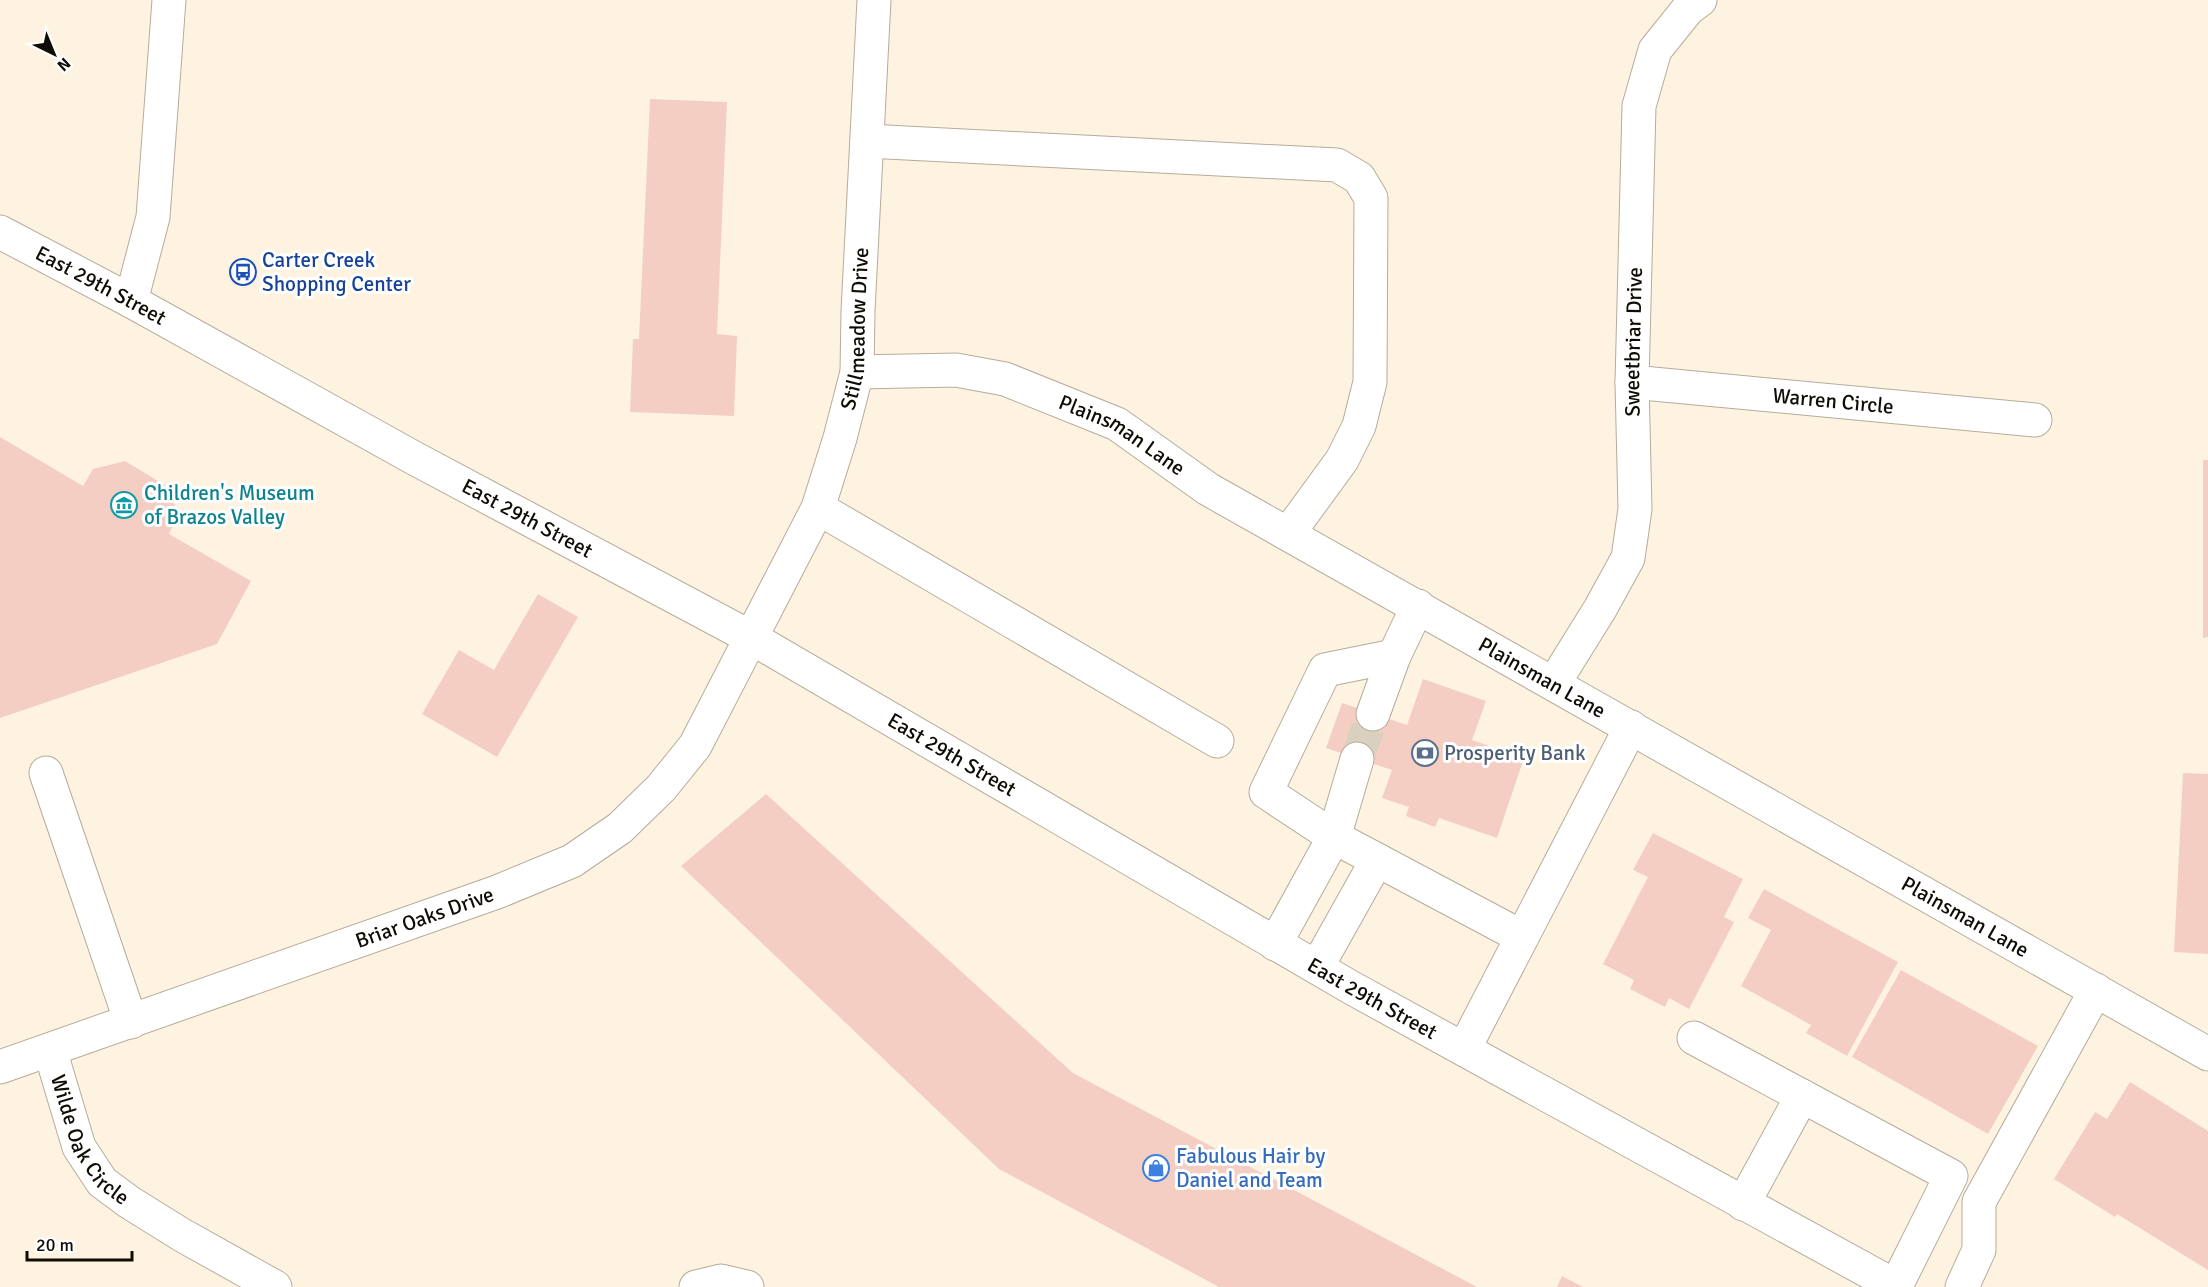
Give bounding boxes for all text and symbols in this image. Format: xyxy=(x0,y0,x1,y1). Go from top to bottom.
north arrow xyxy=(24,24,84,84)
text: N xyxy=(53,53,74,75)
street label: East 29th Street xyxy=(31,240,171,331)
place label: Carter Creek Shopping Center xyxy=(262,247,411,297)
street label: Stillmeadow Drive xyxy=(835,247,874,413)
bus stop icon: Carter Creek Shopping Center xyxy=(228,257,258,287)
street label: Sweetbriar Drive xyxy=(1619,267,1648,417)
street label: Warren Circle xyxy=(1771,382,1895,420)
street label: Plainsman Lane xyxy=(1055,389,1190,481)
street label: East 29th Street xyxy=(457,473,597,564)
place label: Children's Museum of Brazos Valley xyxy=(144,480,315,530)
museum icon: Children's Museum of Brazos Valley xyxy=(109,490,139,520)
street label: Plainsman Lane xyxy=(1474,631,1610,724)
street label: East 29th Street xyxy=(883,707,1021,802)
bank icon: Prosperity Bank xyxy=(1410,738,1440,768)
place label: Prosperity Bank xyxy=(1444,740,1586,766)
street label: Plainsman Lane xyxy=(1897,871,2033,963)
street label: Briar Oaks Drive xyxy=(352,881,497,954)
street label: East 29th Street xyxy=(1303,952,1442,1045)
street label: Wilde Oak Circle xyxy=(45,1071,134,1211)
place label: Fabulous Hair by Daniel and Team xyxy=(1176,1143,1326,1193)
shop icon: Fabulous Hair by Daniel and Team xyxy=(1141,1153,1171,1183)
scale bar xyxy=(27,1224,132,1262)
text: 20 m xyxy=(36,1234,74,1256)

